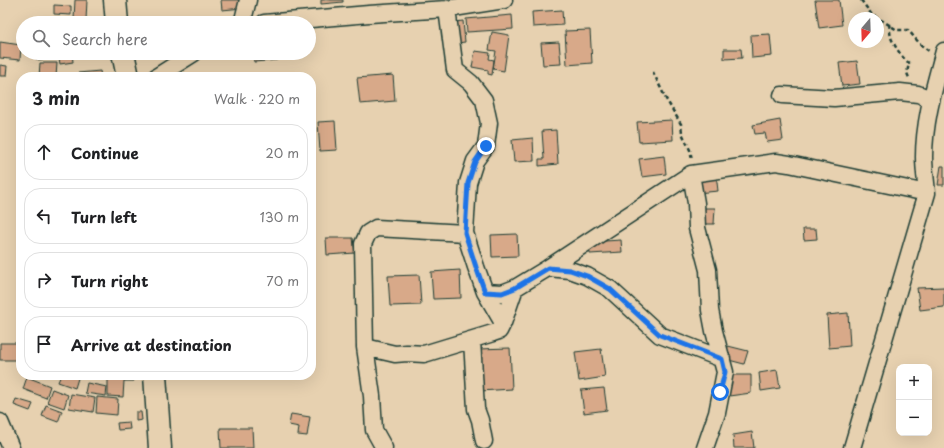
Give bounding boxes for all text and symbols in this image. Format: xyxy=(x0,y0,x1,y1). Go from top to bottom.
north arrow xyxy=(848,12,884,48)
search box xyxy=(16,16,316,60)
icon: search xyxy=(30,27,52,49)
text: Search here xyxy=(62,27,148,50)
text: 3 min xyxy=(32,85,80,111)
text: Walk · 220 m xyxy=(214,89,300,108)
route end xyxy=(477,137,495,155)
icon: ahead xyxy=(33,141,55,163)
text: Continue xyxy=(71,141,139,164)
text: 20 m xyxy=(265,143,299,162)
icon: left xyxy=(33,205,55,227)
text: Turn left xyxy=(71,205,137,228)
text: 130 m xyxy=(260,207,299,226)
icon: right xyxy=(33,269,55,291)
text: Turn right xyxy=(71,269,148,292)
text: 70 m xyxy=(266,271,299,290)
icon: arrive xyxy=(33,333,55,355)
text: Arrive at destination xyxy=(71,333,232,356)
map controls xyxy=(896,364,932,436)
button: + xyxy=(896,364,932,400)
route start xyxy=(711,383,729,401)
button: − xyxy=(896,400,932,436)

